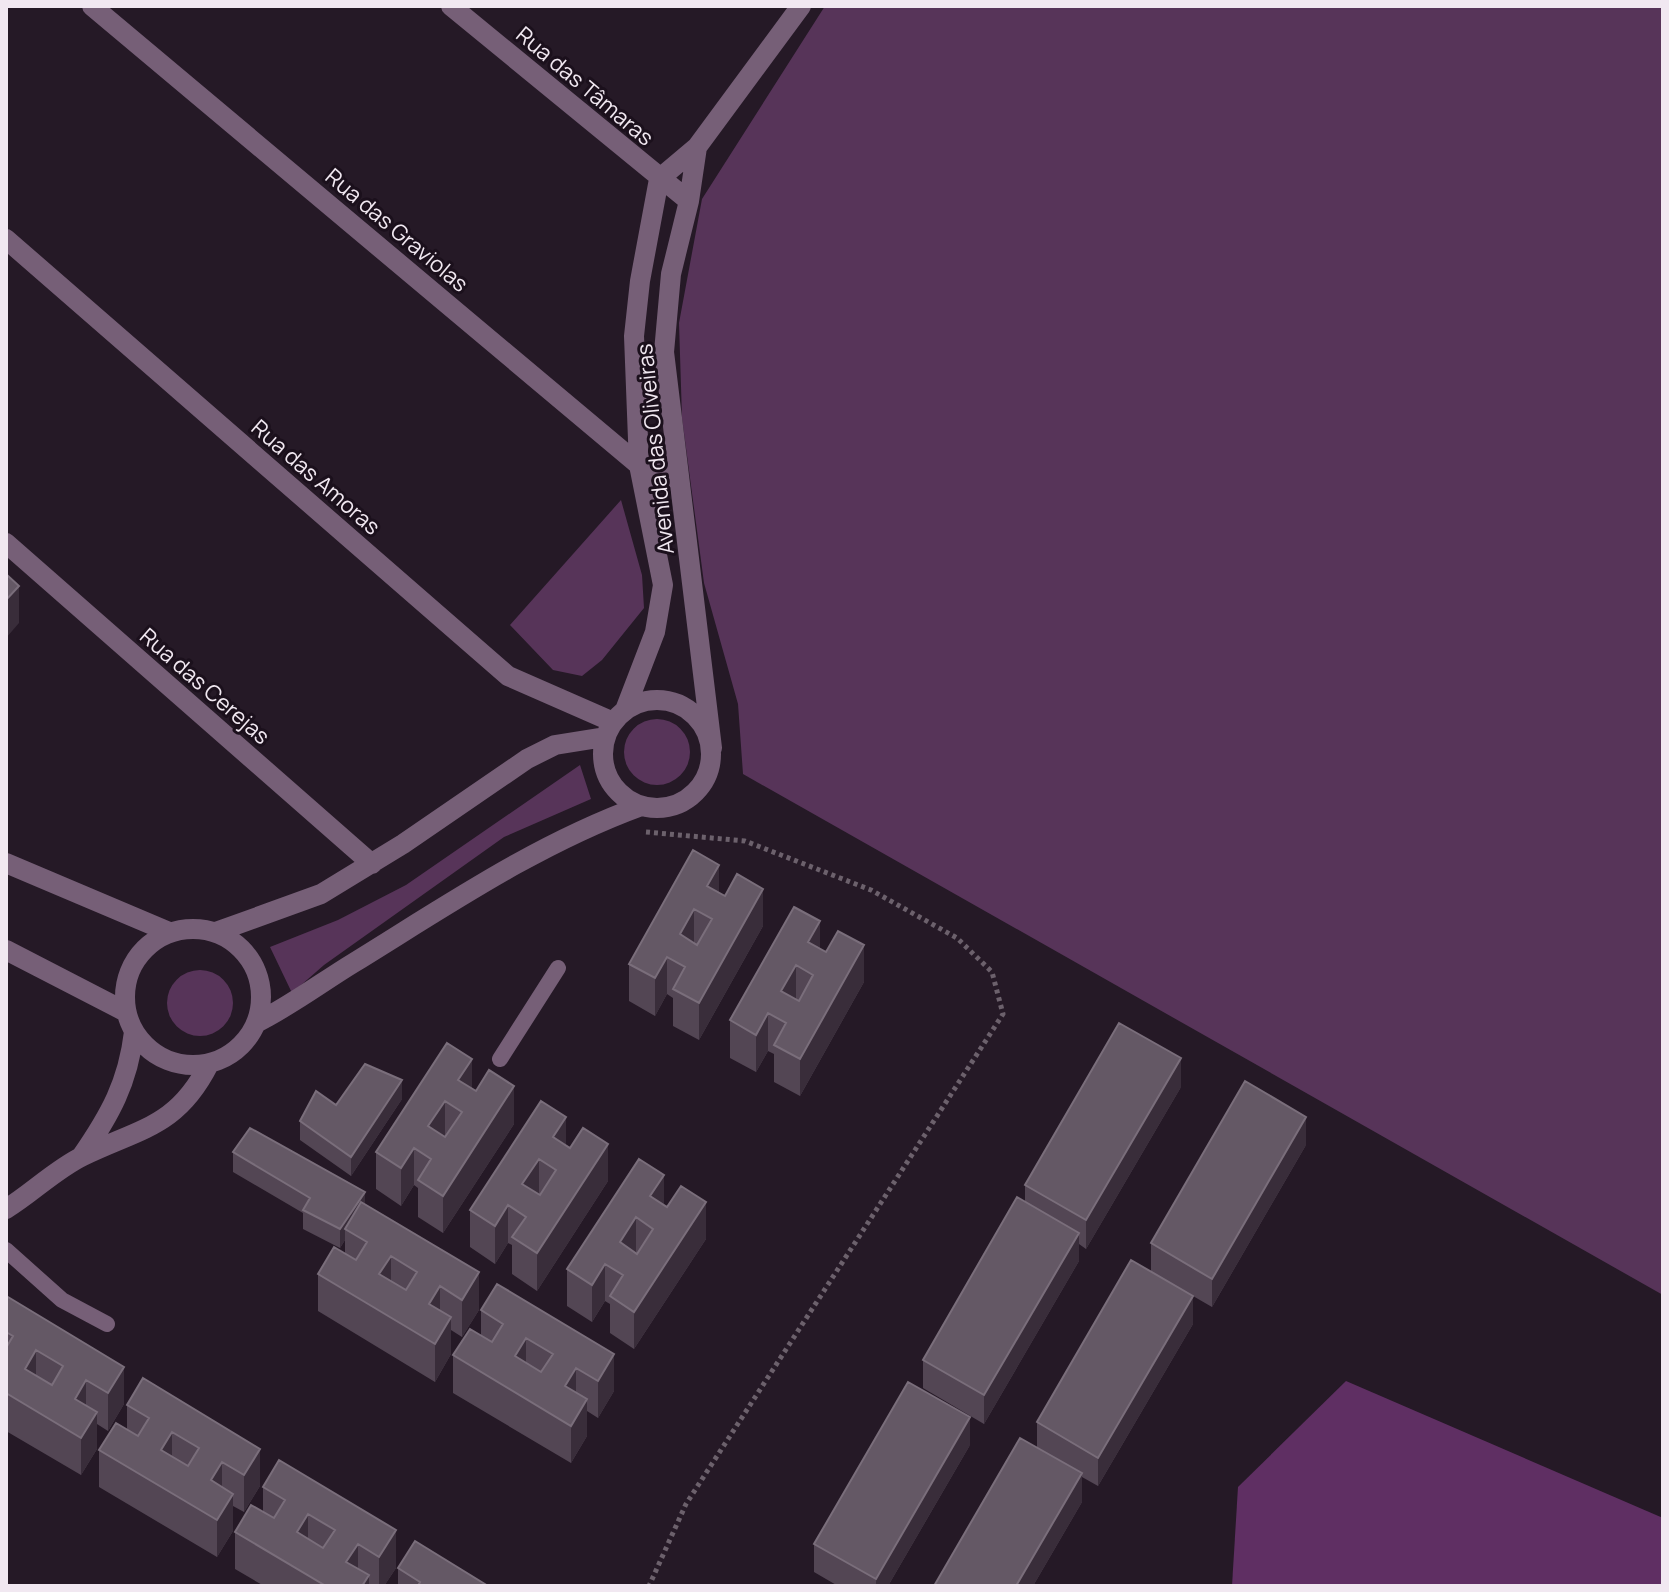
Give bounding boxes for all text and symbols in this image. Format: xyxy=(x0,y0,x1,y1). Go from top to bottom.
street label: Rua das Tâmaras xyxy=(510,20,660,152)
street label: Rua das Graviolas xyxy=(319,161,475,299)
street label: Avenida das Oliveiras xyxy=(629,342,681,556)
street label: Rua das Amoras xyxy=(245,413,387,541)
street label: Rua das Cerejas xyxy=(134,621,276,751)

